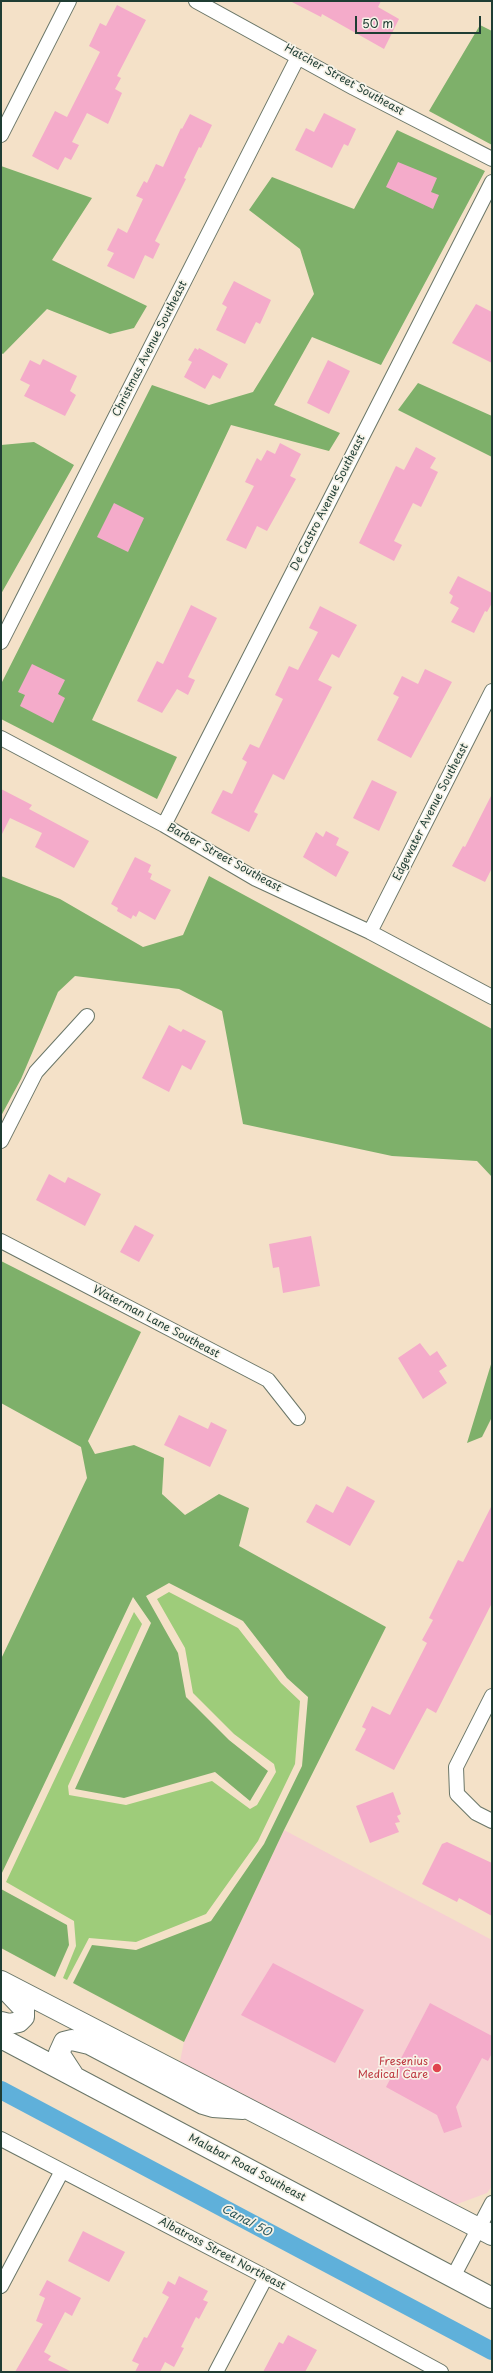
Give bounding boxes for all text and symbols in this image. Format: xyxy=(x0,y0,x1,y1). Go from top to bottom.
scale bar xyxy=(357,8,483,34)
text: 50 m xyxy=(362,14,393,32)
street label: Hatcher Street Southeast xyxy=(282,42,406,118)
street label: Christmas Avenue Southeast xyxy=(110,279,190,419)
street label: De Castro Avenue Southeast xyxy=(288,433,368,573)
street label: Edgewater Avenue Southeast xyxy=(391,741,471,883)
street label: Barber Street Southeast xyxy=(165,821,283,895)
street label: Waterman Lane Southeast xyxy=(90,1283,222,1361)
place label: Fresenius Medical Care xyxy=(358,2055,428,2081)
marker: Fresenius Medical Care xyxy=(431,2062,443,2074)
street label: Malabar Road Southeast xyxy=(186,2131,308,2205)
water label: Canal 50 xyxy=(219,2202,273,2240)
street label: Albatross Street Northeast xyxy=(156,2215,288,2293)

